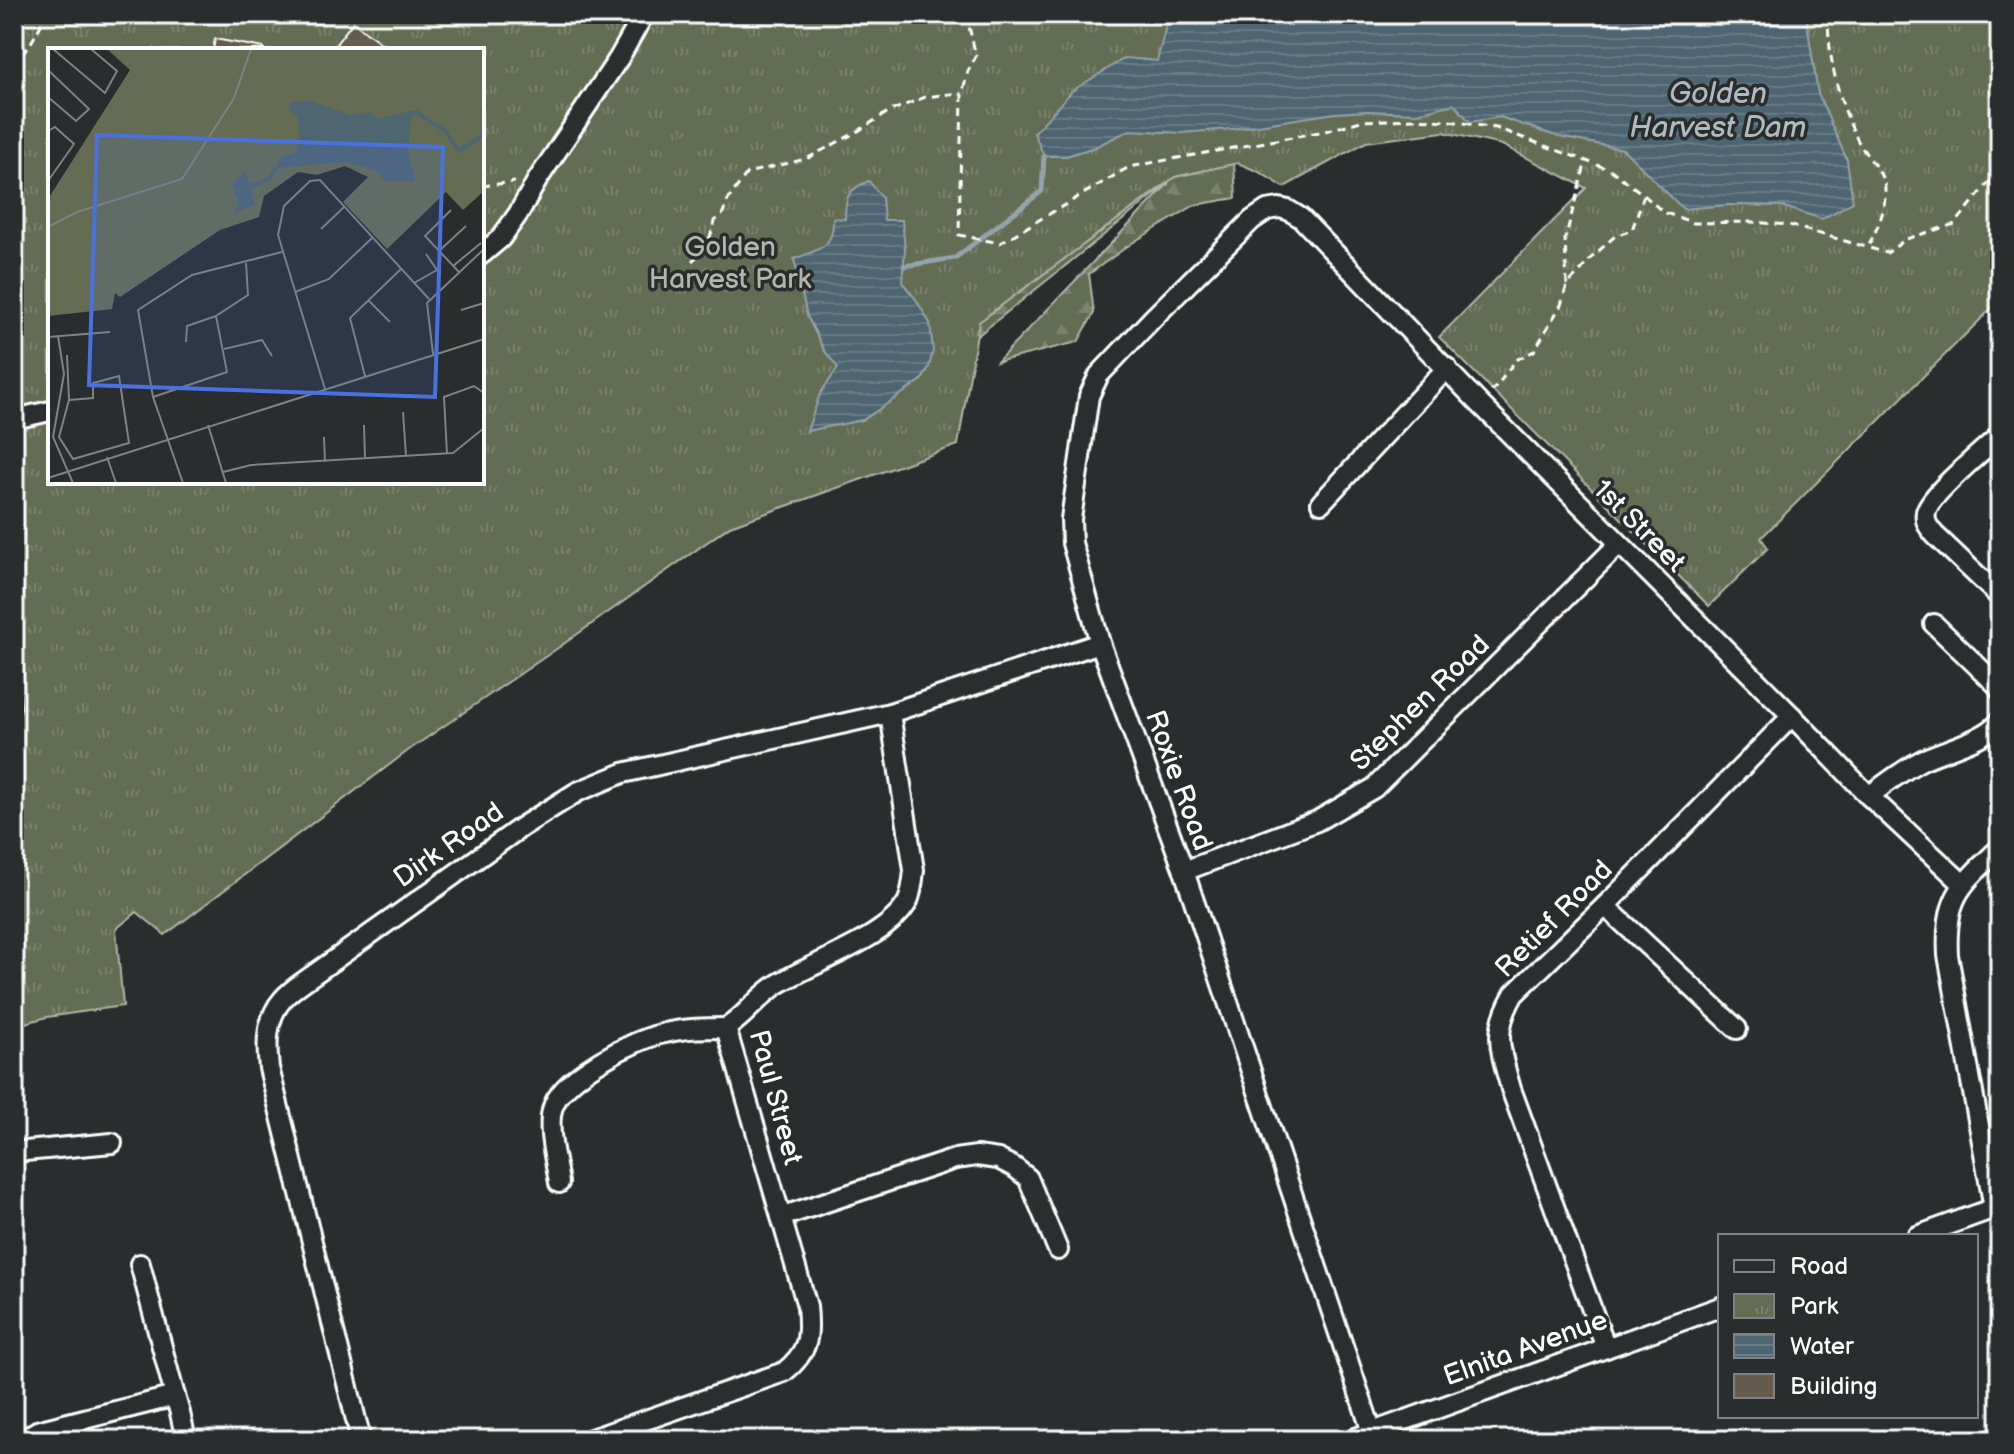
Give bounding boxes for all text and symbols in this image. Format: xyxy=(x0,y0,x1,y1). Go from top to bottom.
inset map xyxy=(48,48,484,484)
water label: Golden Harvest Dam xyxy=(1630,76,1806,146)
park label: Golden Harvest Park xyxy=(649,231,811,296)
street label: 1st Street xyxy=(1586,473,1692,579)
street label: Stephen Road xyxy=(1344,628,1496,778)
street label: Roxie Road xyxy=(1138,706,1219,855)
street label: Dirk Road xyxy=(388,796,510,895)
street label: Retief Road xyxy=(1489,854,1620,985)
street label: Paul Street xyxy=(742,1026,809,1169)
legend xyxy=(1718,1234,1978,1418)
text: Road xyxy=(1790,1252,1848,1281)
text: Park xyxy=(1790,1292,1838,1321)
street label: Elnita Avenue xyxy=(1439,1303,1612,1393)
text: Water xyxy=(1790,1332,1854,1361)
text: Building xyxy=(1790,1372,1877,1401)

